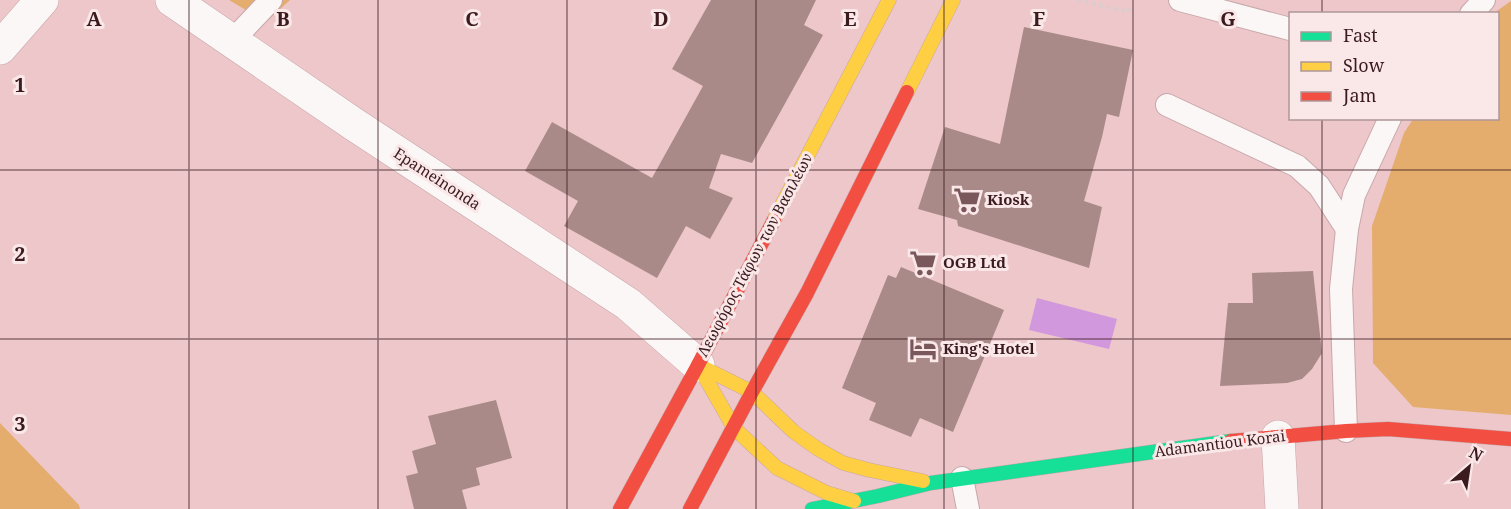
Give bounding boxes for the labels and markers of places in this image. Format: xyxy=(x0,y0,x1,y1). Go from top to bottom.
supermarket icon: Kiosk xyxy=(952,185,982,215)
place label: Kiosk xyxy=(987,189,1030,209)
supermarket icon: OGB Ltd xyxy=(908,248,938,278)
place label: OGB Ltd xyxy=(943,252,1006,272)
hotel icon: King's Hotel xyxy=(908,334,938,364)
place label: King's Hotel xyxy=(943,338,1035,358)

